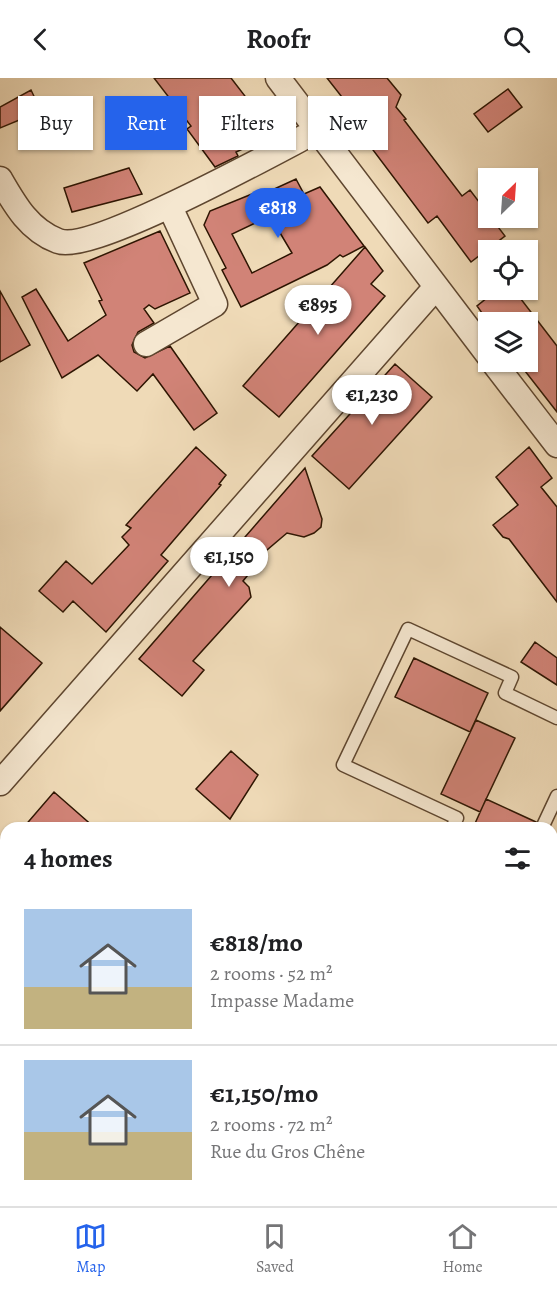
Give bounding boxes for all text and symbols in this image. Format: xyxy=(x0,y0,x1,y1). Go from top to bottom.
text: Roofr xyxy=(246,21,311,57)
icon: back xyxy=(24,23,57,56)
icon: search xyxy=(500,23,533,56)
chip: Buy xyxy=(18,96,93,150)
chip: Rent xyxy=(105,96,187,150)
chip: Filters xyxy=(199,96,296,150)
chip: New xyxy=(308,96,388,150)
north arrow xyxy=(478,168,538,228)
map controls xyxy=(478,168,538,372)
pin: €818 xyxy=(242,188,314,239)
text: €818 xyxy=(259,194,297,221)
button: locate xyxy=(478,240,538,300)
pin: €895 xyxy=(282,285,354,336)
text: €895 xyxy=(299,291,337,318)
button: layers xyxy=(478,312,538,372)
pin: €1,230 xyxy=(323,375,421,426)
text: €1,230 xyxy=(346,381,398,408)
pin: €1,150 xyxy=(180,537,278,588)
text: €1,150 xyxy=(204,543,254,570)
text: 4 homes xyxy=(24,841,113,876)
icon: filters xyxy=(501,842,534,875)
text: €818/mo xyxy=(210,925,303,960)
icon: home xyxy=(72,933,144,1005)
text: 2 rooms · 52 m² xyxy=(210,960,333,987)
text: Impasse Madame xyxy=(210,987,354,1014)
text: €1,150/mo xyxy=(210,1076,318,1111)
icon: home xyxy=(72,1084,144,1156)
text: 2 rooms · 72 m² xyxy=(210,1111,332,1138)
text: Rue du Gros Chêne xyxy=(210,1138,365,1165)
tab: Map xyxy=(74,1220,107,1278)
tab: Saved xyxy=(256,1220,294,1278)
tab: Home xyxy=(442,1220,483,1278)

